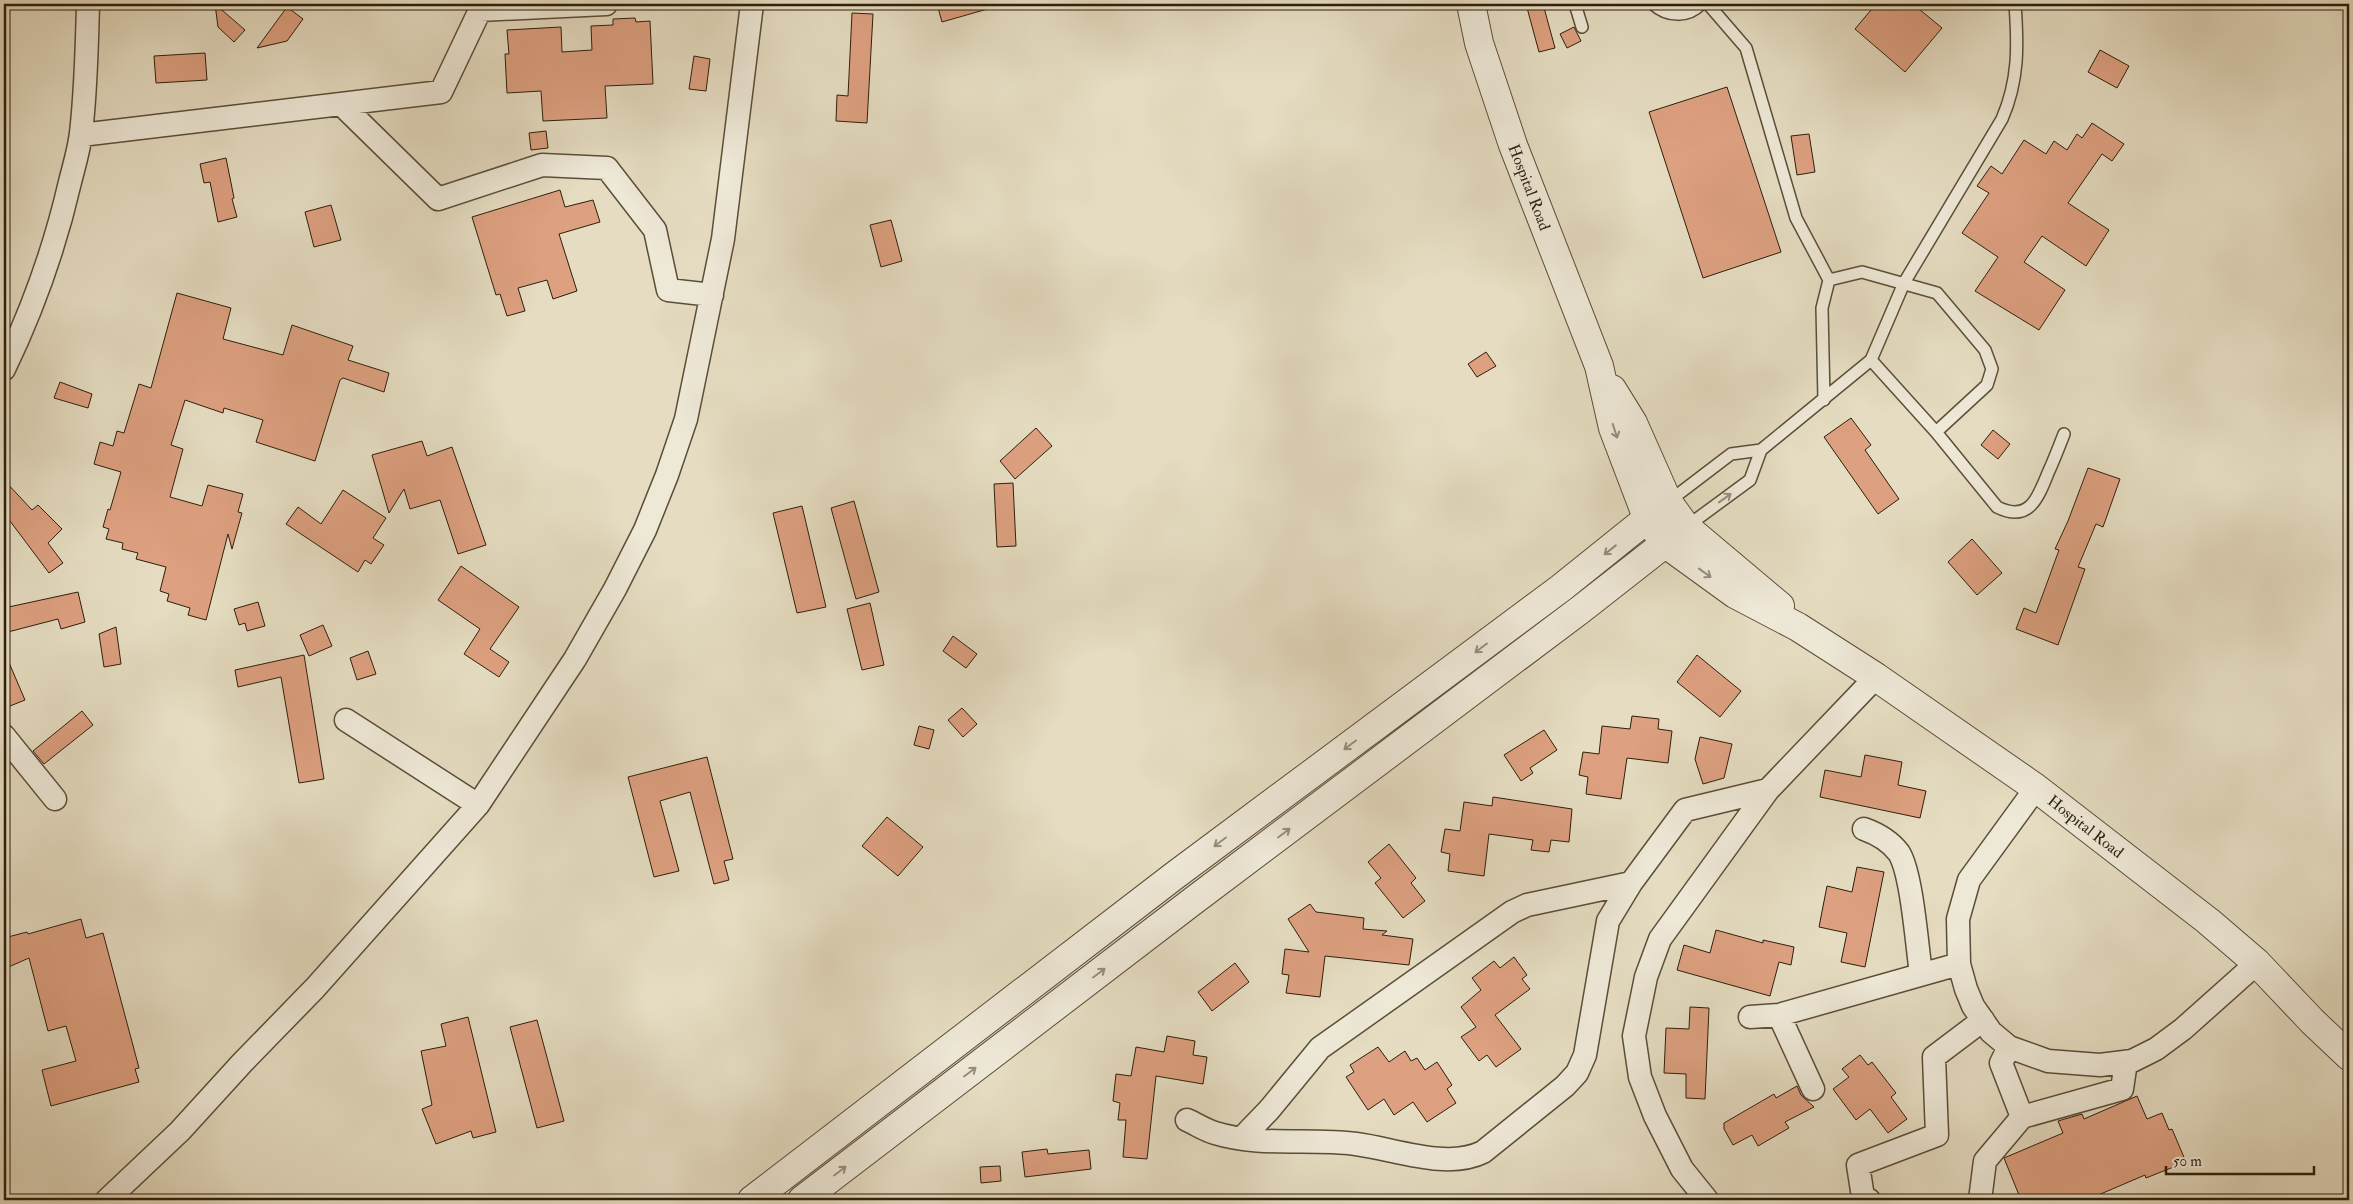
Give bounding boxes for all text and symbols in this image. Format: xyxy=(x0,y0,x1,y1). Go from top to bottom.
street label: Hospital Road xyxy=(1503,141,1555,234)
one-way arrow xyxy=(1610,422,1620,438)
one-way arrow xyxy=(1718,493,1732,503)
one-way arrow xyxy=(1604,544,1617,555)
one-way arrow xyxy=(1698,568,1712,578)
one-way arrow xyxy=(1474,643,1488,653)
one-way arrow xyxy=(1343,740,1357,750)
street label: Hospital Road xyxy=(2043,791,2127,864)
one-way arrow xyxy=(1277,827,1290,838)
one-way arrow xyxy=(1213,837,1227,847)
one-way arrow xyxy=(1092,968,1105,979)
one-way arrow xyxy=(963,1066,976,1077)
scale bar xyxy=(2166,1144,2313,1176)
text: 50 m xyxy=(2173,1152,2202,1171)
one-way arrow xyxy=(834,1165,847,1176)

